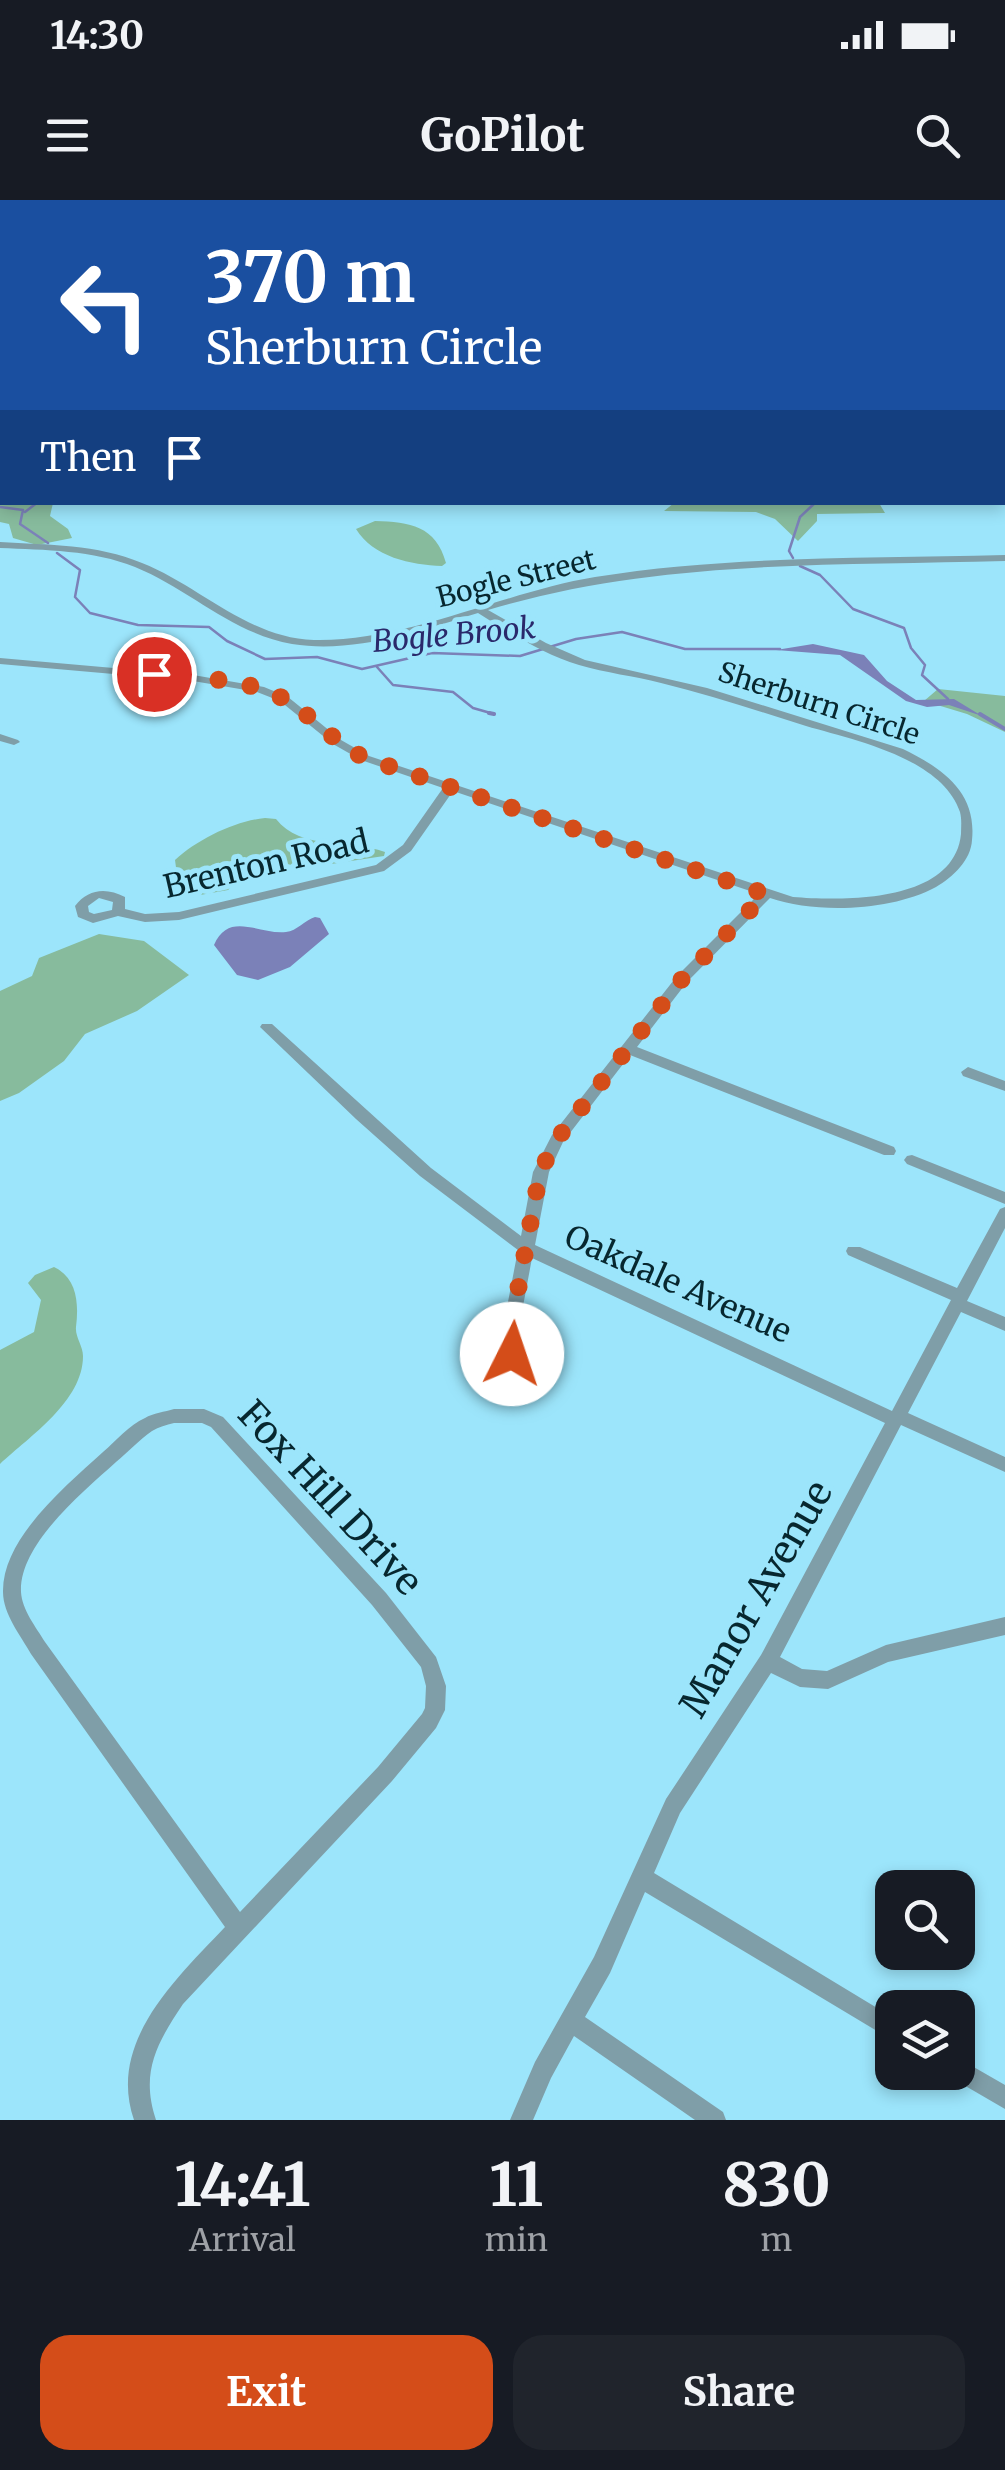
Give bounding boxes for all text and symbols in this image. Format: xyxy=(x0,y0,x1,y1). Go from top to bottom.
text: 14:30 xyxy=(50,12,144,59)
text: GoPilot xyxy=(420,107,585,163)
icon: menu xyxy=(40,108,95,163)
icon: search xyxy=(910,108,965,163)
text: 370 m xyxy=(205,233,415,321)
icon: left xyxy=(40,240,170,370)
text: Sherburn Circle xyxy=(205,320,542,376)
icon: arrive xyxy=(157,430,212,485)
text: Then xyxy=(40,434,137,481)
street label: Bogle Street xyxy=(433,541,599,615)
water label: Bogle Brook xyxy=(371,608,538,660)
pin xyxy=(112,632,197,717)
icon: arrive xyxy=(127,647,182,702)
street label: Sherburn Circle xyxy=(714,653,924,753)
street label: Brenton Road xyxy=(160,821,372,907)
street label: Oakdale Avenue xyxy=(559,1216,797,1352)
position arrow xyxy=(460,1302,564,1406)
street label: Fox Hill Drive xyxy=(228,1391,432,1605)
street label: Manor Avenue xyxy=(669,1472,842,1725)
map controls xyxy=(875,1870,975,2090)
button: search xyxy=(875,1870,975,1970)
button: layers xyxy=(875,1990,975,2090)
text: 14:41 xyxy=(174,2147,310,2222)
text: 11 xyxy=(489,2147,543,2222)
text: 830 xyxy=(722,2147,831,2222)
text: Arrival xyxy=(189,2220,296,2260)
text: min xyxy=(485,2220,548,2260)
text: m xyxy=(761,2220,792,2260)
button: Exit xyxy=(40,2335,493,2450)
button: Share xyxy=(513,2335,965,2450)

